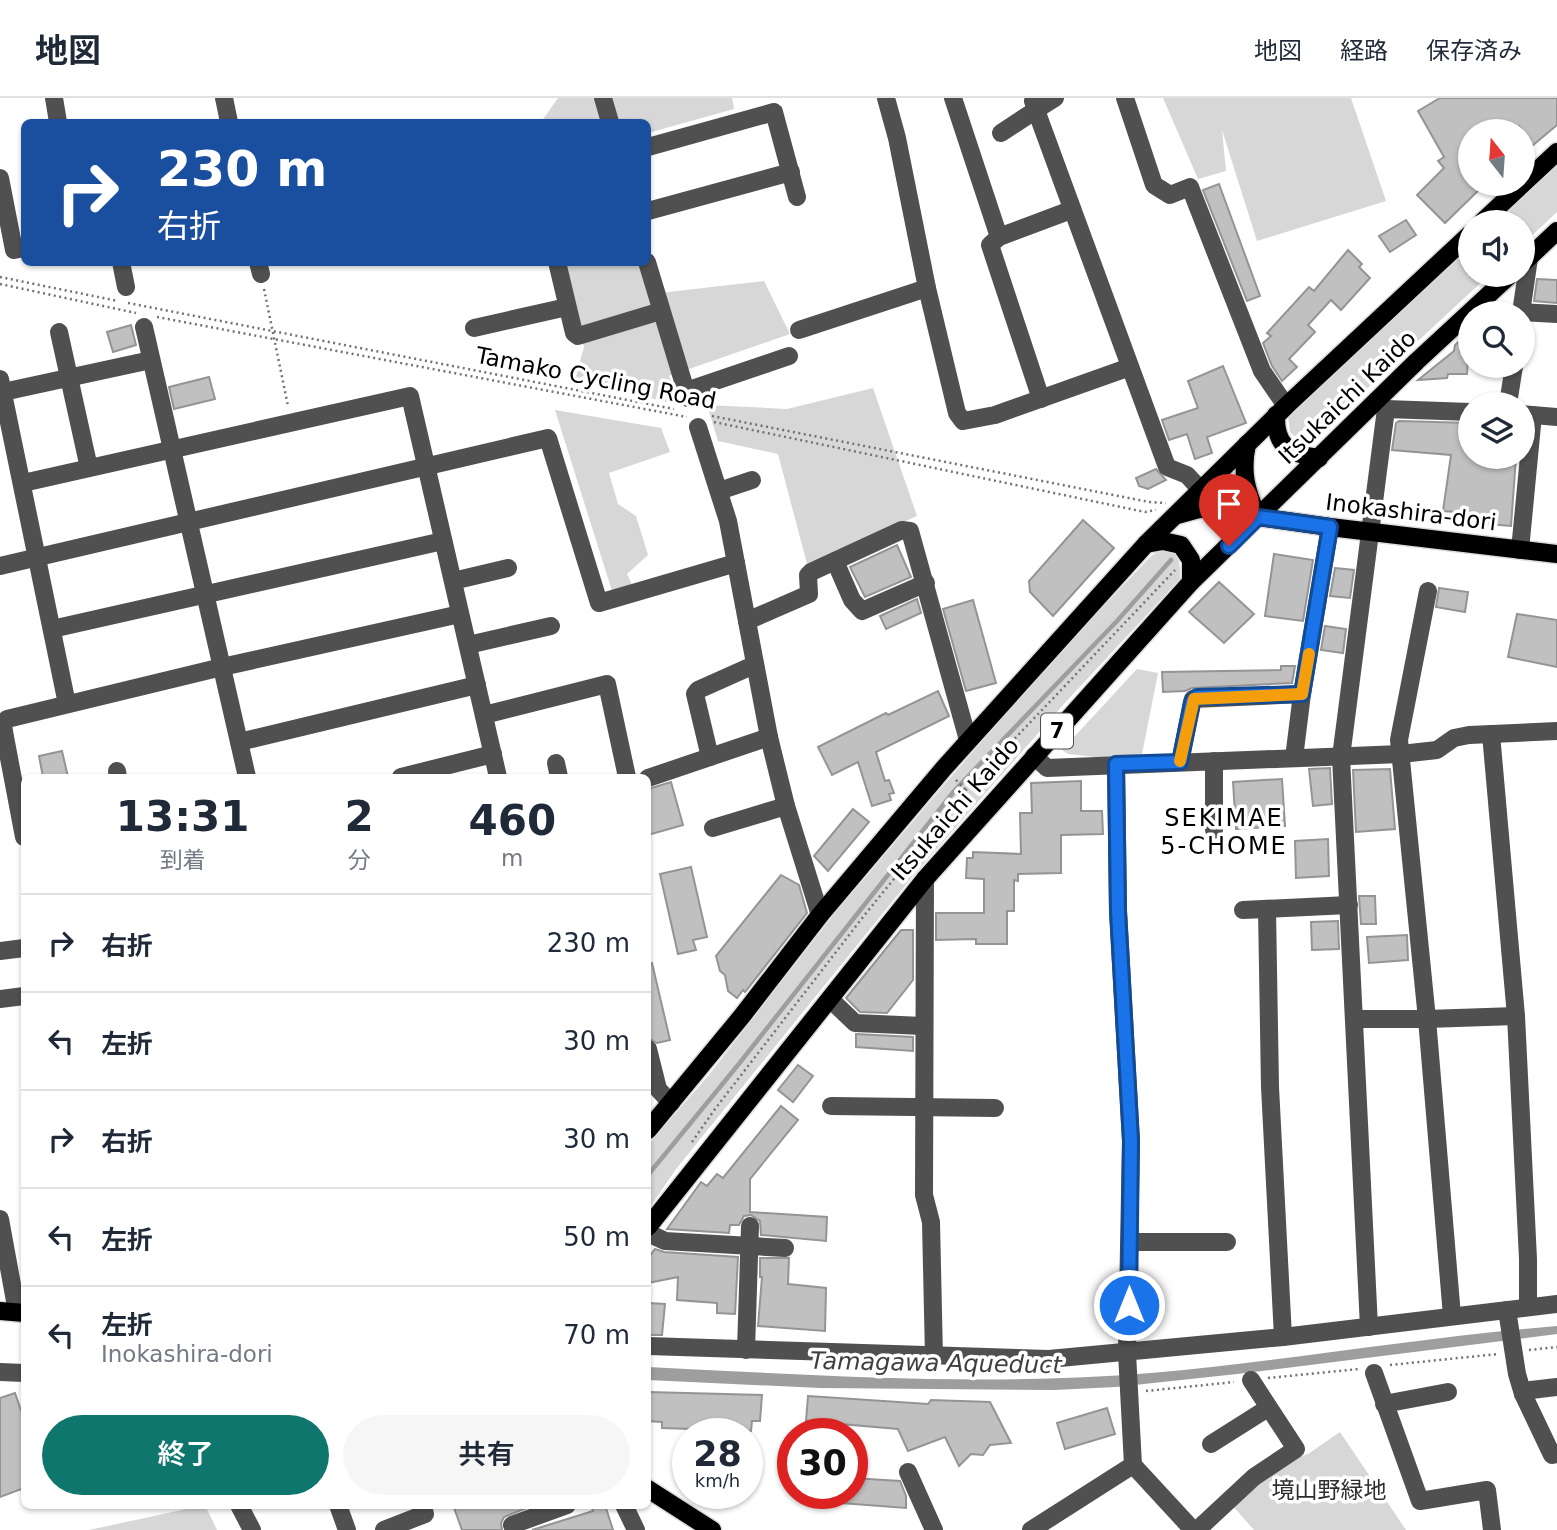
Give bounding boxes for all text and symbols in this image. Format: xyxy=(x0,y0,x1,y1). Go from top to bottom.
text: 地図 xyxy=(35,31,101,70)
text: 地図 xyxy=(1254,37,1302,65)
text: 経路 xyxy=(1340,37,1388,65)
text: 保存済み xyxy=(1426,37,1522,65)
north arrow xyxy=(1458,119,1535,196)
map controls xyxy=(1458,119,1535,469)
text: 230 m xyxy=(157,141,327,198)
icon: right xyxy=(42,147,133,238)
text: 右折 xyxy=(157,207,221,245)
button: sound xyxy=(1458,210,1535,287)
button: search xyxy=(1458,301,1535,378)
street label: Itsukaichi Kaido xyxy=(1273,325,1421,469)
street label: Tamako Cycling Road xyxy=(473,342,718,414)
button: layers xyxy=(1458,392,1535,469)
pin xyxy=(1199,474,1259,546)
icon: arrive xyxy=(1210,485,1248,523)
street label: Inokashira-dori xyxy=(1324,489,1498,535)
road number: 7 xyxy=(1041,714,1073,748)
street label: Itsukaichi Kaido xyxy=(886,732,1024,886)
text: 13:31 xyxy=(116,792,250,841)
text: 2 xyxy=(344,792,374,841)
text: 460 xyxy=(468,796,556,845)
district label: SEKIMAE 5-CHOME xyxy=(1160,804,1288,860)
text: m xyxy=(501,845,524,871)
text: 到着 xyxy=(160,847,206,873)
text: 分 xyxy=(348,847,371,873)
icon: right xyxy=(42,924,80,962)
text: 230 m xyxy=(547,928,630,958)
text: 右折 xyxy=(101,931,153,961)
icon: left xyxy=(42,1022,80,1060)
text: 30 m xyxy=(563,1026,630,1056)
text: 左折 xyxy=(101,1029,153,1059)
icon: right xyxy=(42,1120,80,1158)
text: 30 m xyxy=(563,1124,630,1154)
text: 右折 xyxy=(101,1127,153,1157)
icon: left xyxy=(42,1218,80,1256)
text: 50 m xyxy=(563,1222,630,1252)
text: 左折 xyxy=(101,1225,153,1255)
position arrow xyxy=(1092,1268,1166,1342)
text: 左折 xyxy=(101,1310,153,1340)
icon: left xyxy=(42,1316,80,1354)
text: 70 m xyxy=(563,1320,630,1350)
text: Inokashira-dori xyxy=(101,1341,273,1367)
water label: Tamagawa Aqueduct xyxy=(810,1347,1064,1379)
button: 終了 xyxy=(42,1415,329,1495)
button: 共有 xyxy=(343,1415,630,1495)
speed limit sign: 30 xyxy=(777,1418,868,1509)
text: 28 xyxy=(693,1434,742,1474)
text: km/h xyxy=(695,1470,740,1491)
park label: 境山野緑地 xyxy=(1272,1477,1387,1503)

